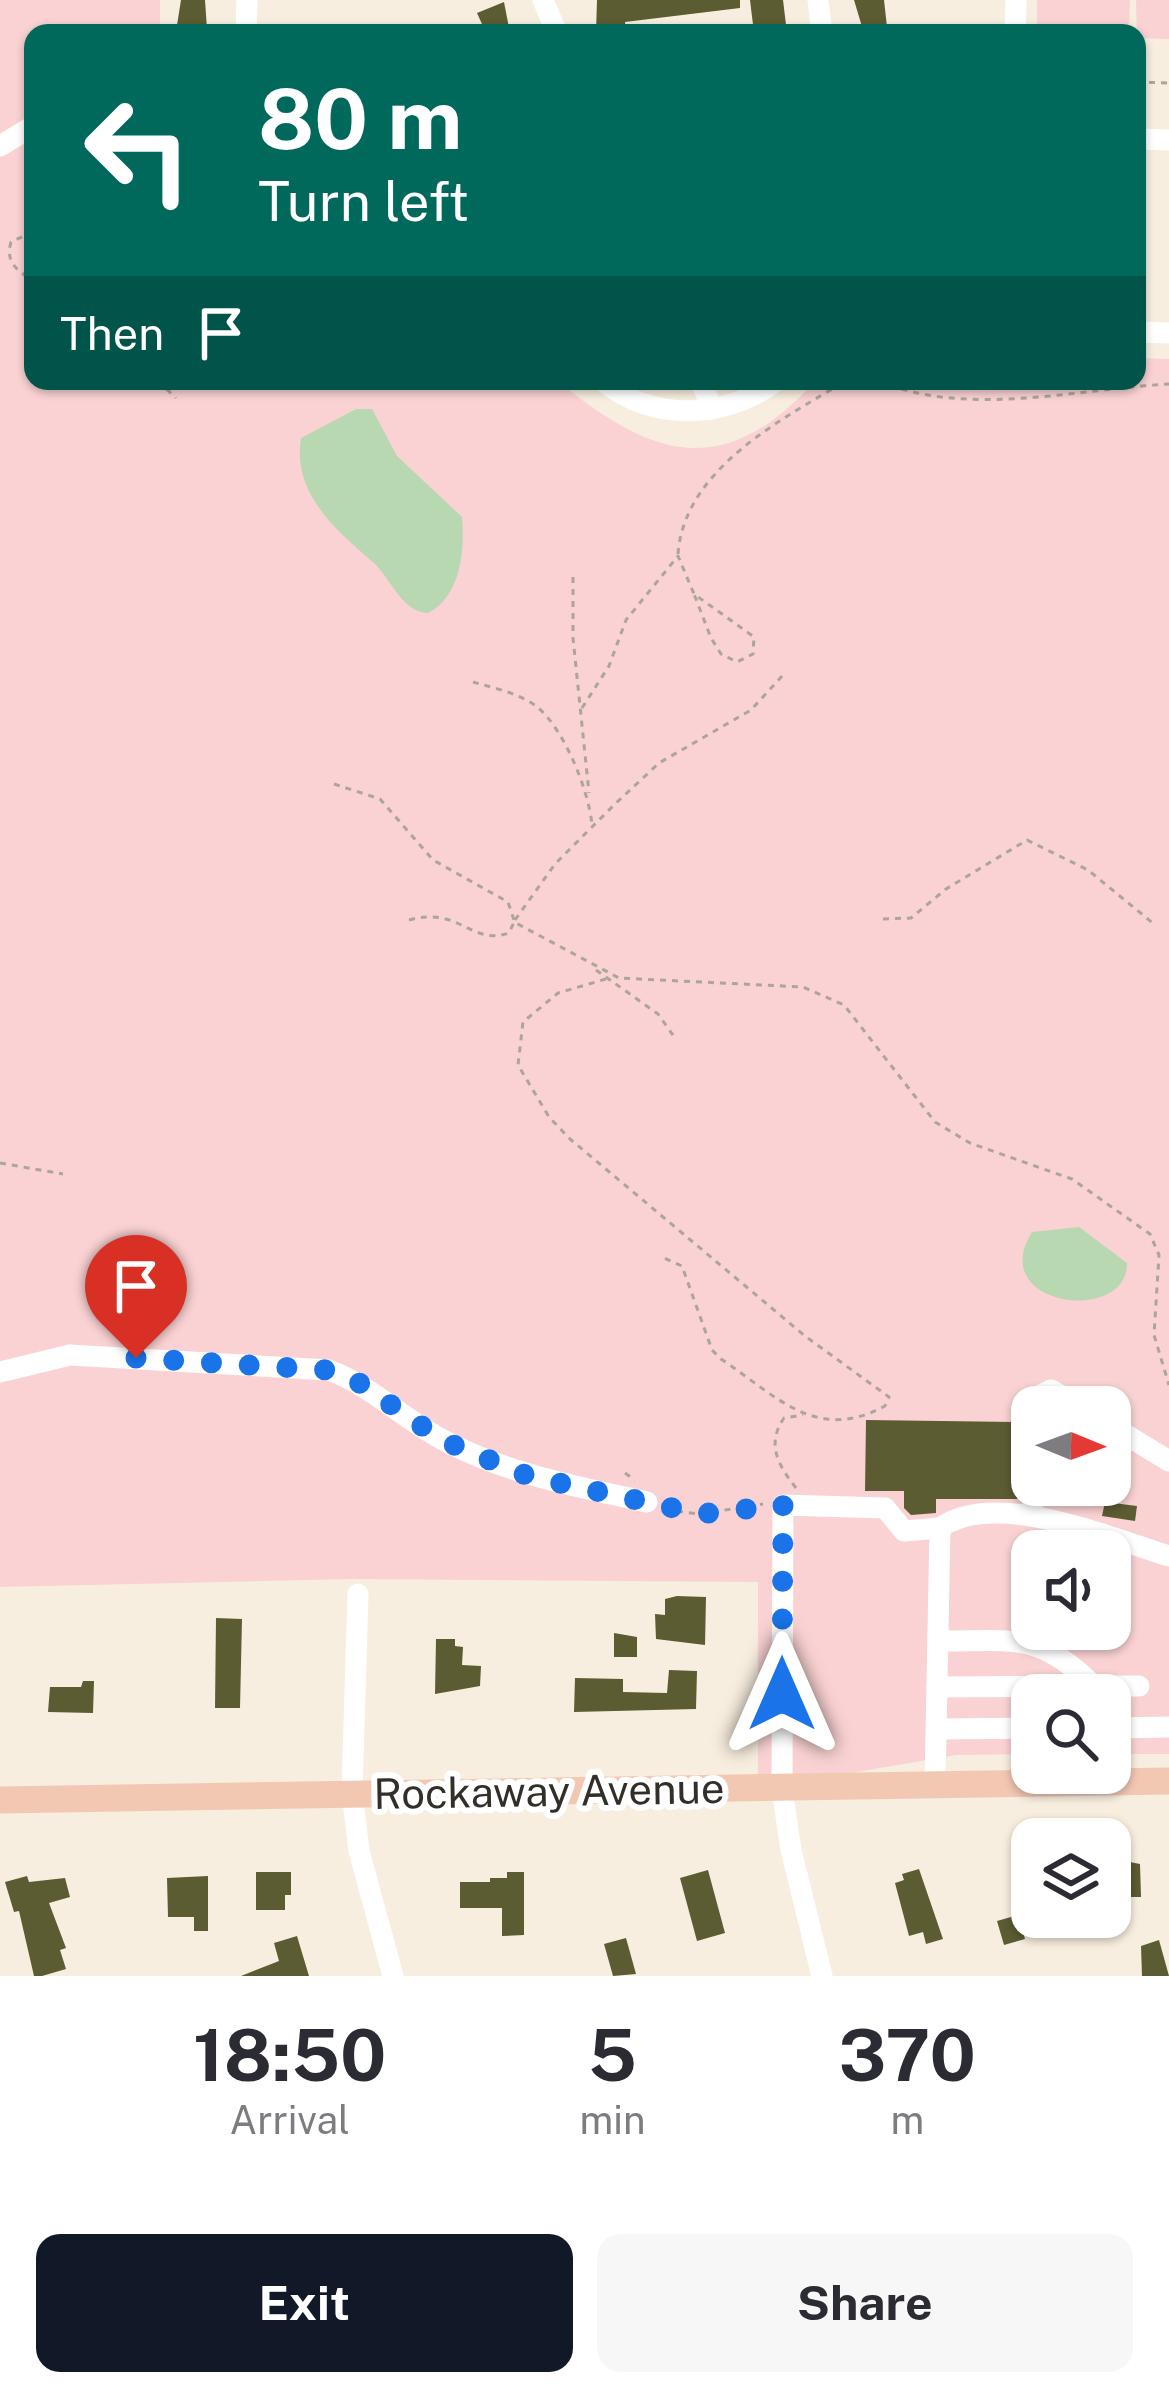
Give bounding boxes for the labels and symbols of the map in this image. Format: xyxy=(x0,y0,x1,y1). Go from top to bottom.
pin xyxy=(85,1235,187,1358)
north arrow xyxy=(1011,1386,1131,1506)
position arrow xyxy=(719,1631,845,1757)
street label: Rockaway Avenue xyxy=(373,1763,725,1818)

